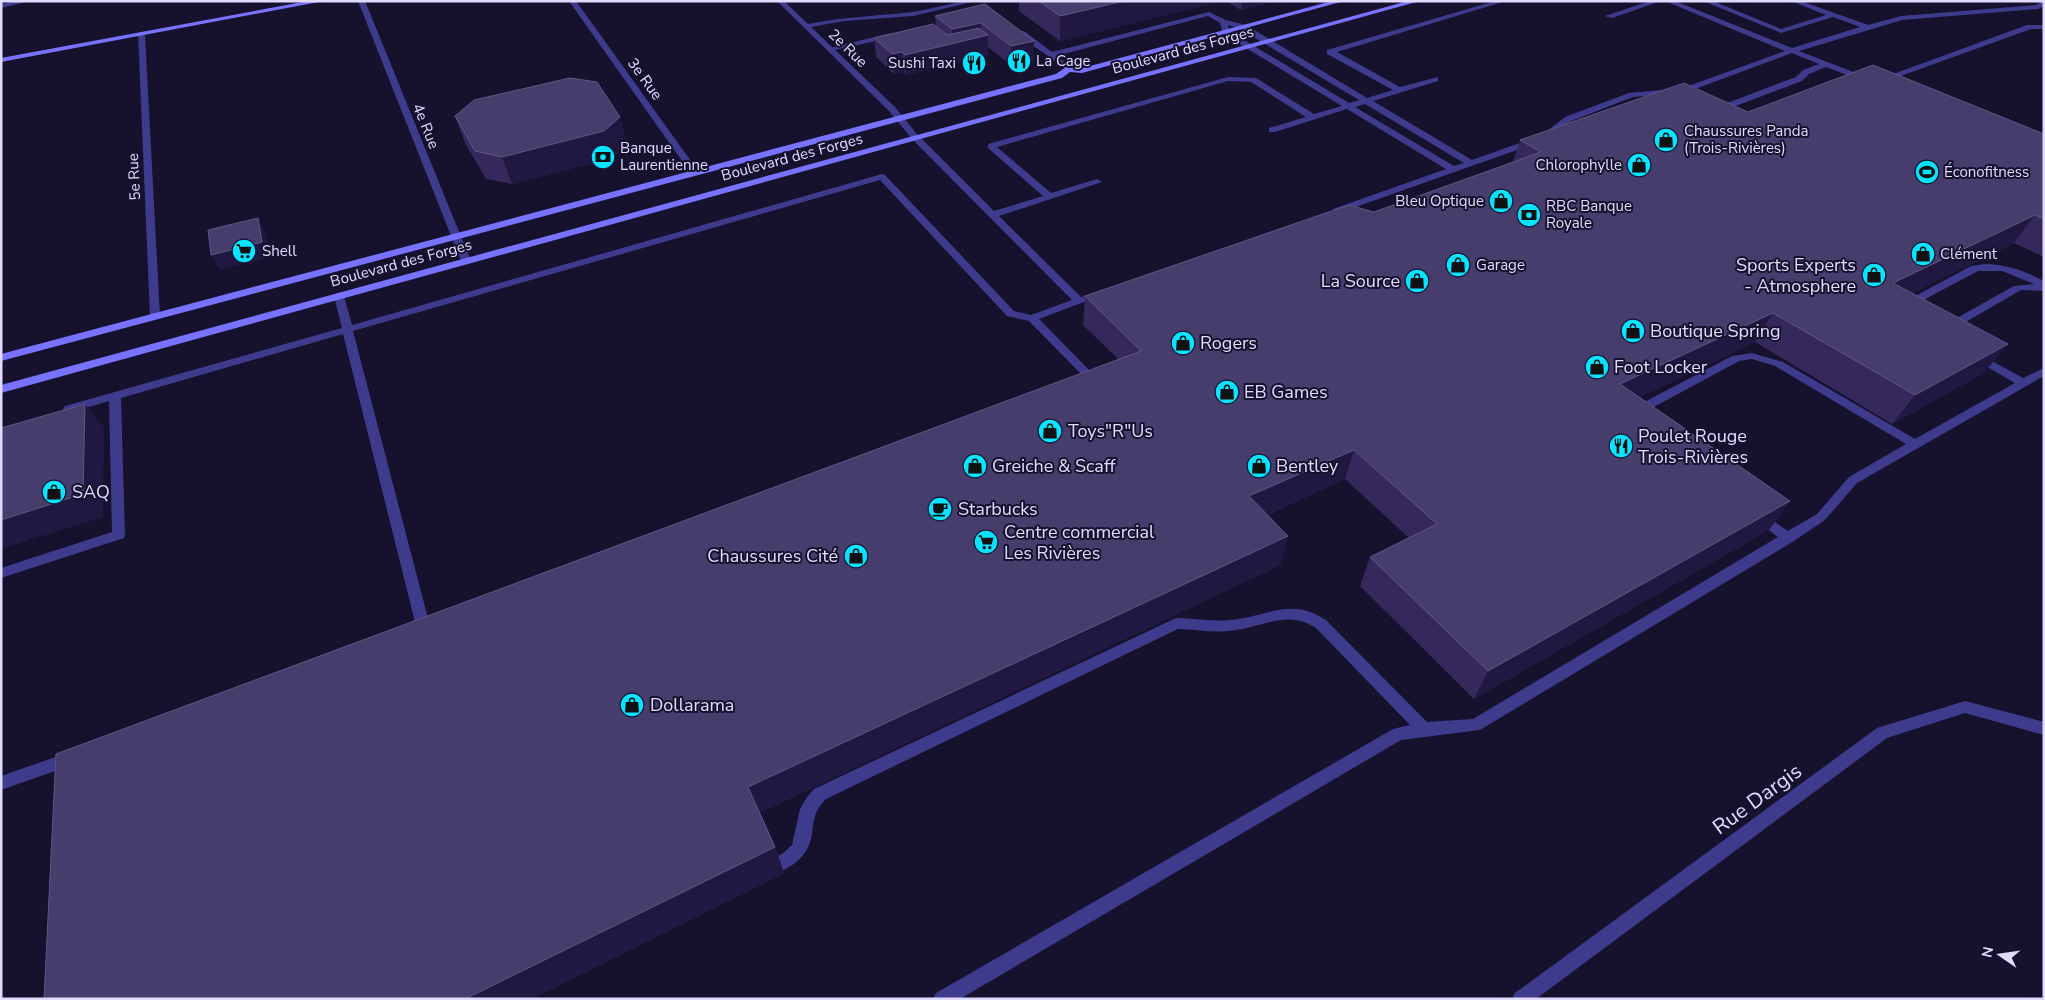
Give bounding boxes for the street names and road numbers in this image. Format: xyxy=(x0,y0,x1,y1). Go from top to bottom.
street label: Boulevard des Forges xyxy=(1110,21,1256,79)
street label: 2e Rue xyxy=(824,24,872,72)
street label: 3e Rue xyxy=(623,54,667,104)
street label: 4e Rue xyxy=(408,100,444,152)
street label: Boulevard des Forges xyxy=(719,128,865,186)
street label: 5e Rue xyxy=(123,153,145,201)
street label: Boulevard des Forges xyxy=(328,234,474,292)
street label: Rue Dargis xyxy=(1707,757,1807,841)

